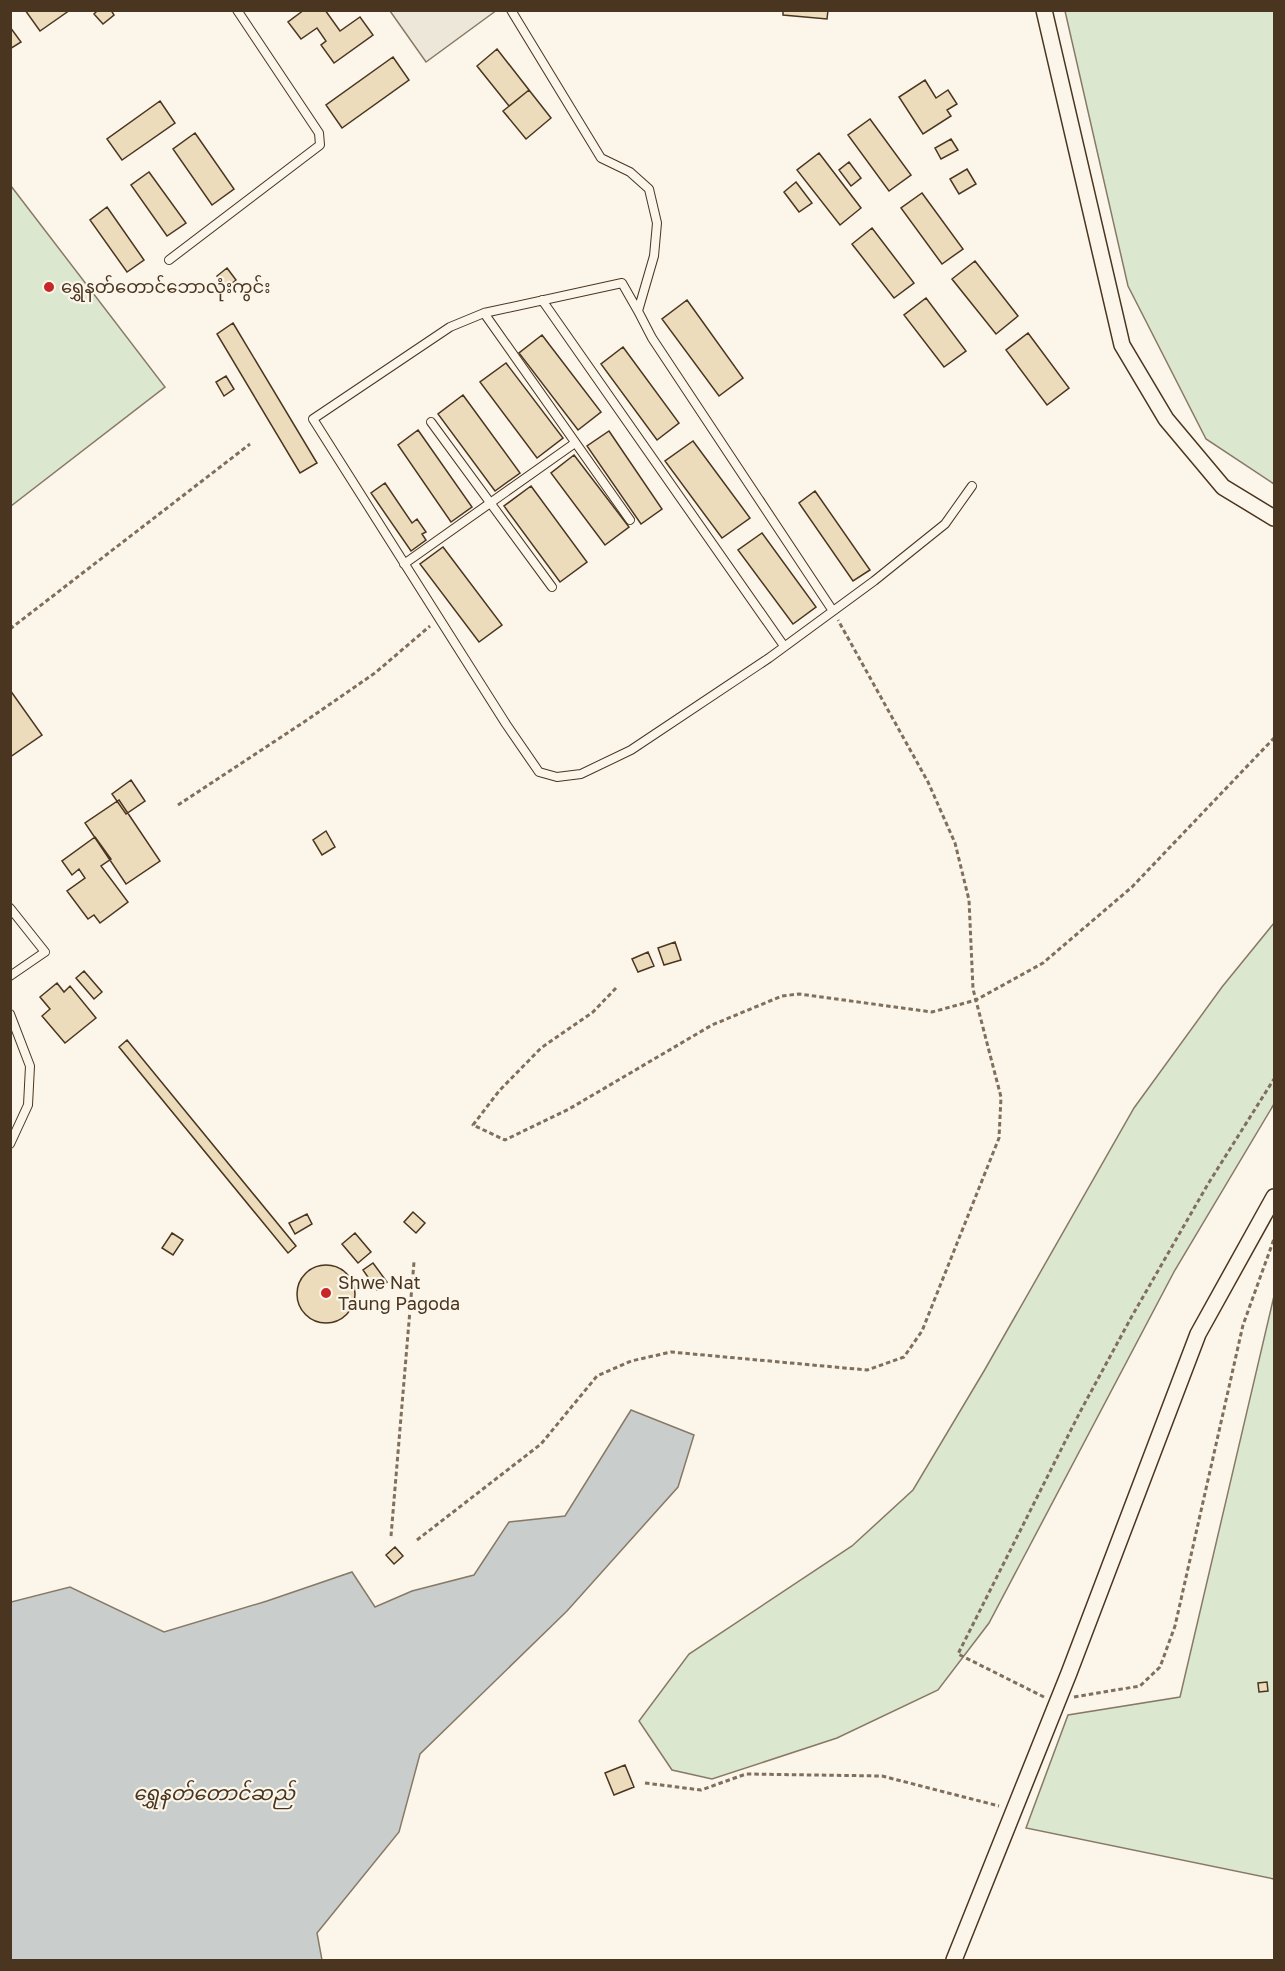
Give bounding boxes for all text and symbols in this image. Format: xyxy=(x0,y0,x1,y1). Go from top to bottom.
place label: ရွှေနတ်တောင်ဘောလုံးကွင်း xyxy=(61,274,270,302)
marker: ရွှေနတ်တောင်ဘောလုံးကွင်း xyxy=(42,280,56,294)
place label: Shwe Nat Taung Pagoda xyxy=(338,1271,460,1314)
marker: Shwe Nat Taung Pagoda xyxy=(319,1286,333,1300)
water label: ရွှေနတ်တောင်ဆည် xyxy=(133,1779,297,1810)

